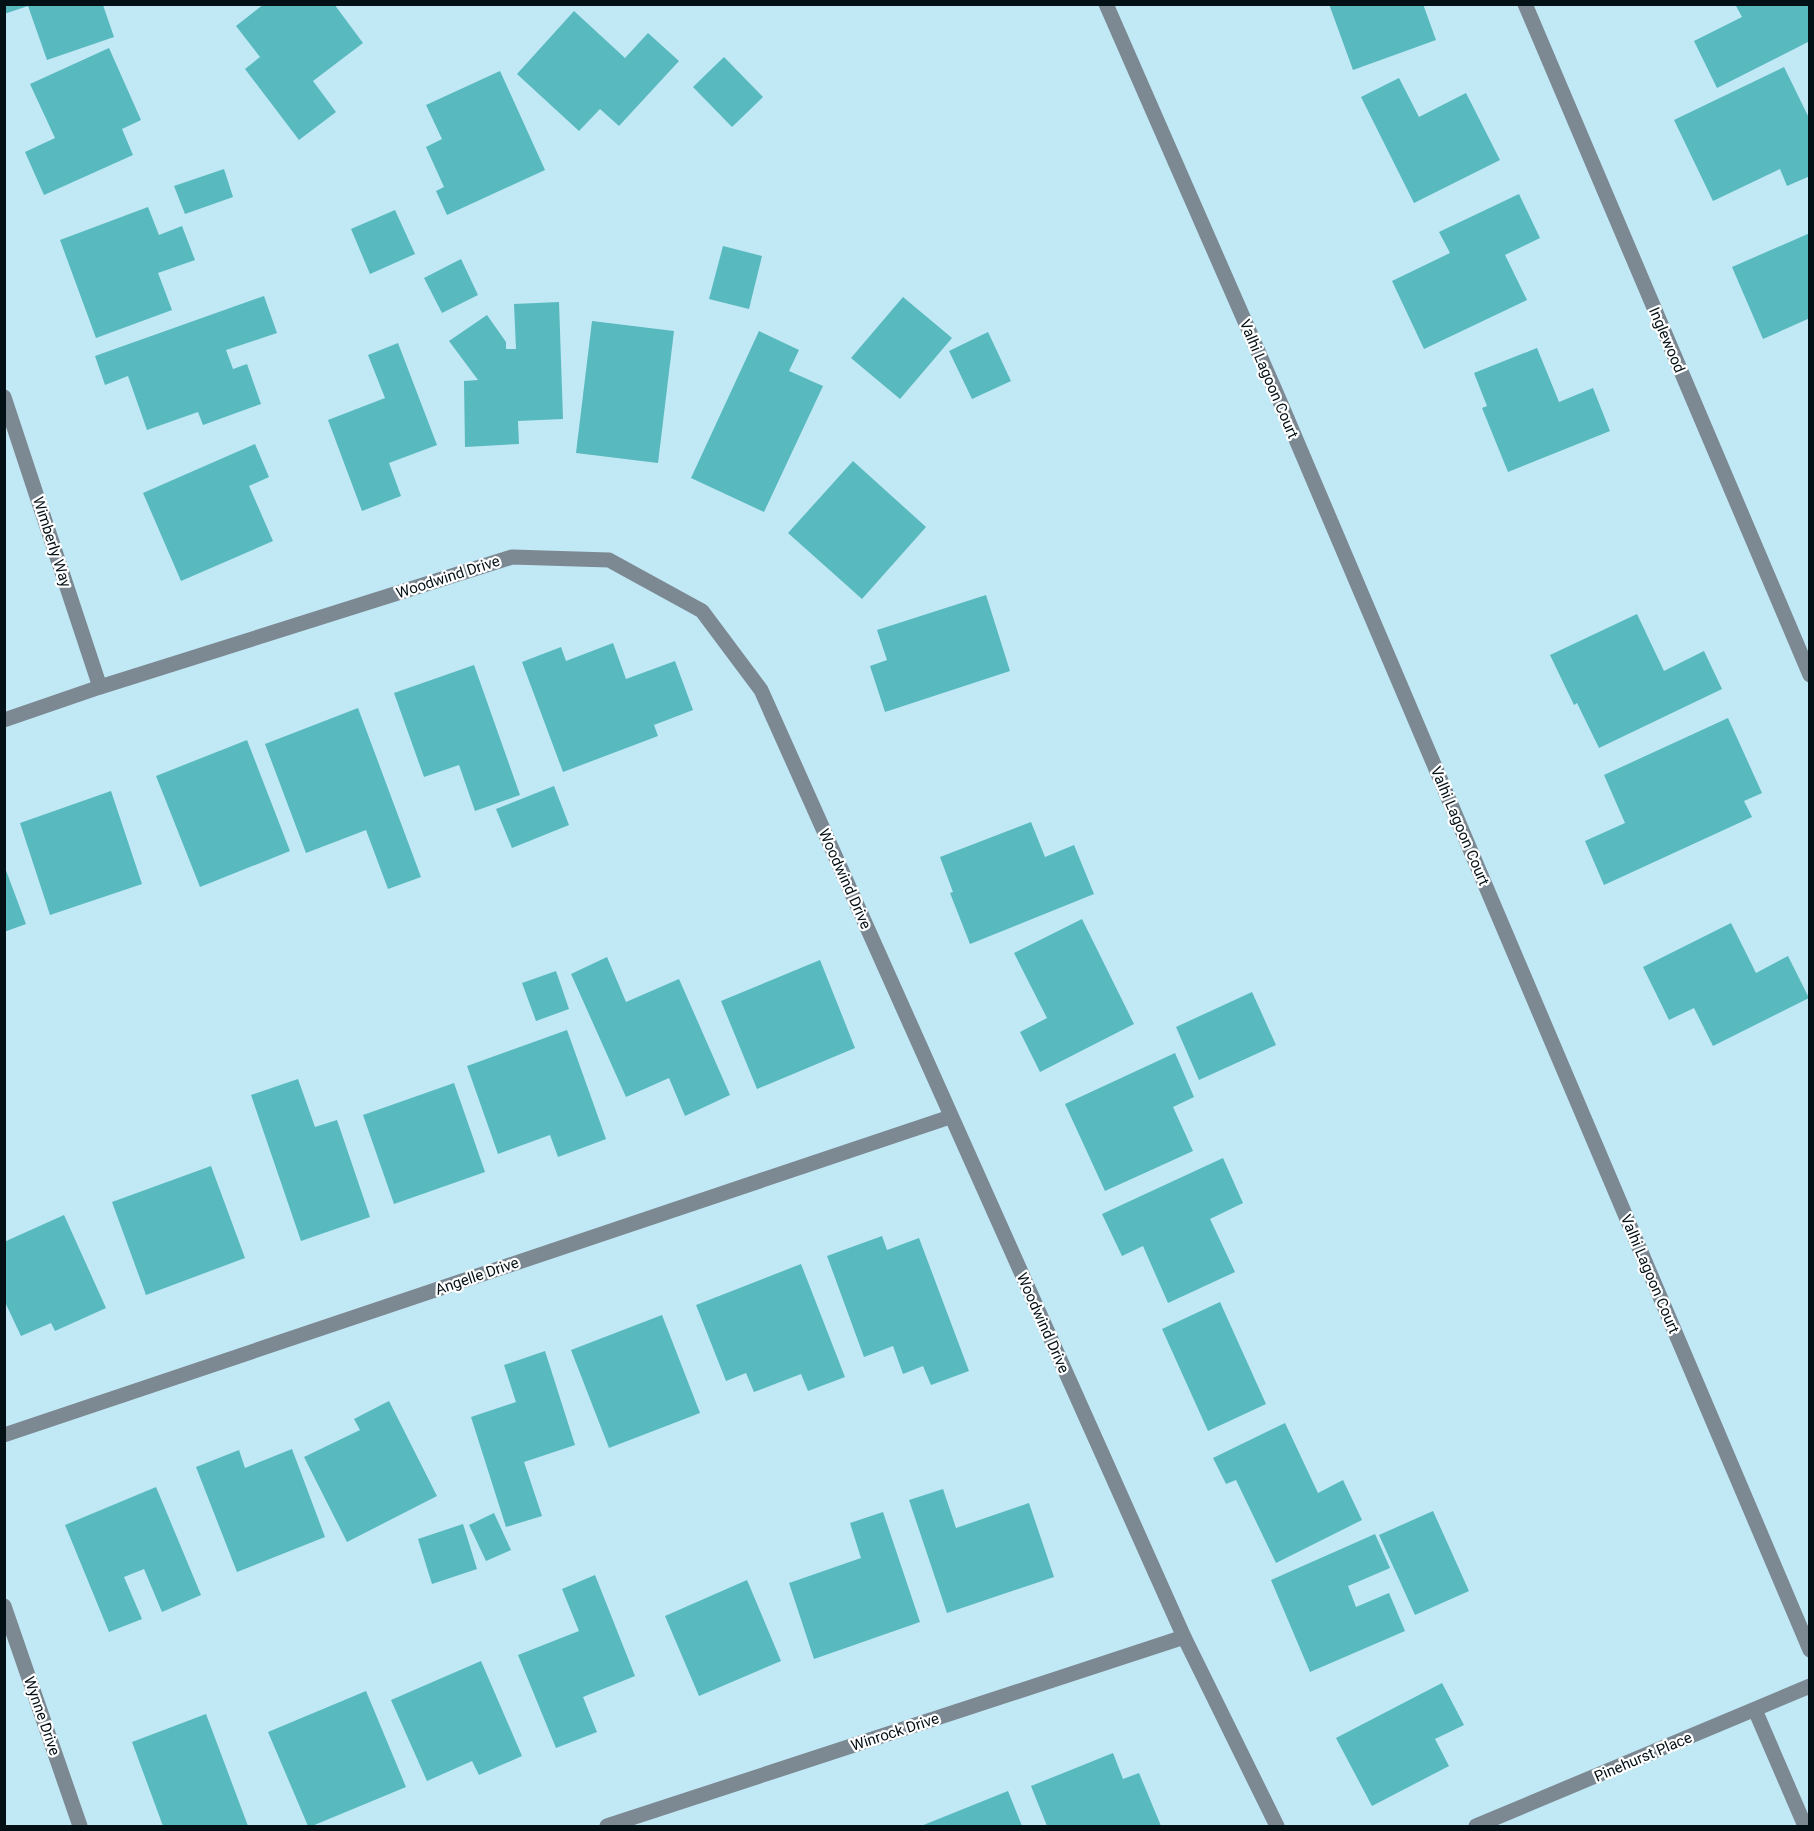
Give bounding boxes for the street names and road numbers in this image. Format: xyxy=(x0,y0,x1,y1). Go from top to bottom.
street label: Inglewood xyxy=(1645,305,1689,375)
street label: Valhi Lagoon Court xyxy=(1236,317,1302,441)
street label: Wimberly Way xyxy=(29,494,75,590)
street label: Woodwind Drive xyxy=(394,552,502,602)
street label: Valhi Lagoon Court xyxy=(1427,764,1493,888)
street label: Woodwind Drive xyxy=(815,826,875,932)
street label: Valhi Lagoon Court xyxy=(1617,1212,1683,1336)
street label: Angelle Drive xyxy=(433,1253,521,1299)
street label: Woodwind Drive xyxy=(1013,1270,1073,1376)
street label: Wynne Drive xyxy=(20,1674,64,1758)
street label: Winrock Drive xyxy=(849,1709,941,1755)
street label: Pinehurst Place xyxy=(1591,1728,1695,1786)

